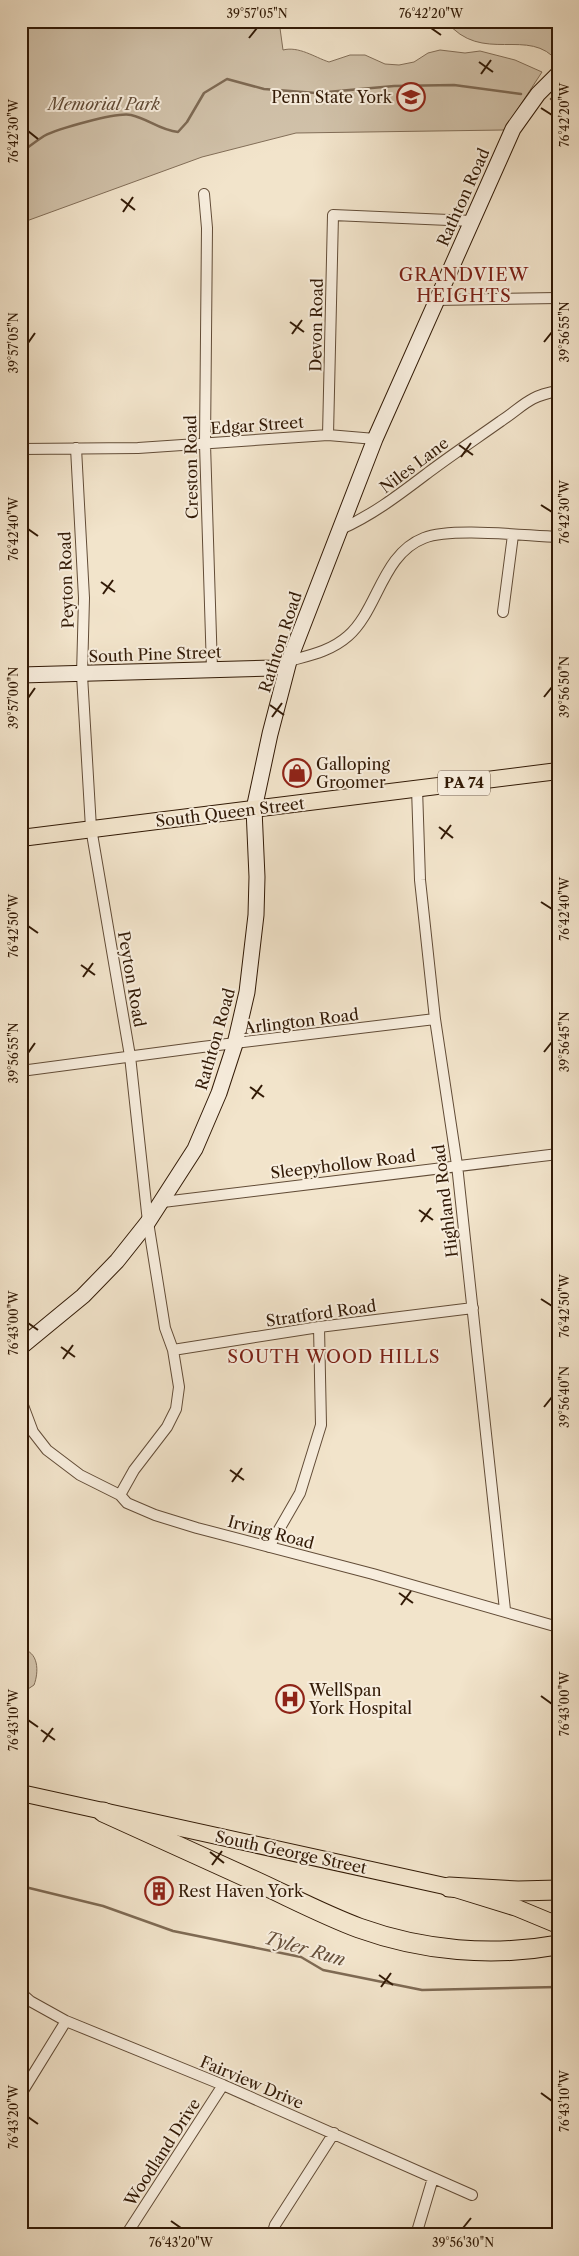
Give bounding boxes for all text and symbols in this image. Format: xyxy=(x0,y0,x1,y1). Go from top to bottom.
text: 39°57'05"N xyxy=(226,6,288,21)
text: 76°42'20"W xyxy=(399,6,464,21)
school or university icon: Penn State York xyxy=(396,82,426,112)
text: 76°42'20"W xyxy=(557,82,572,147)
place label: Penn State York xyxy=(271,87,393,107)
park label: Memorial Park xyxy=(46,94,160,114)
text: 76°42'30"W xyxy=(6,98,21,163)
street label: Rathton Road xyxy=(432,145,494,249)
district label: GRANDVIEW HEIGHTS xyxy=(399,264,530,307)
street label: Devon Road xyxy=(305,278,327,372)
text: 39°56'55"N xyxy=(557,301,572,362)
text: 39°57'05"N xyxy=(6,312,21,374)
street label: Edgar Street xyxy=(210,412,305,438)
street label: Creston Road xyxy=(180,415,202,519)
street label: Niles Lane xyxy=(376,433,452,497)
text: 76°42'30"W xyxy=(557,479,572,544)
text: 76°42'40"W xyxy=(6,496,21,561)
street label: Peyton Road xyxy=(54,531,78,629)
street label: Rathton Road xyxy=(254,589,306,695)
street label: South Pine Street xyxy=(88,642,222,666)
text: 39°56'50"N xyxy=(557,656,572,718)
text: 39°57'00"N xyxy=(6,667,21,729)
place label: Galloping Groomer xyxy=(316,754,390,792)
shop icon: Galloping Groomer xyxy=(282,758,312,788)
road number: PA 74 xyxy=(438,770,490,796)
street label: South Queen Street xyxy=(154,793,306,831)
text: 76°42'40"W xyxy=(557,876,572,941)
text: 76°42'50"W xyxy=(6,893,21,958)
street label: Peyton Road xyxy=(114,929,150,1029)
street label: Rathton Road xyxy=(191,985,239,1092)
street label: Arlington Road xyxy=(241,1004,360,1038)
text: 39°56'45"N xyxy=(557,1012,572,1072)
text: 39°56'55"N xyxy=(6,1022,21,1083)
street label: Highland Road xyxy=(428,1143,462,1259)
street label: Sleepyhollow Road xyxy=(269,1145,417,1183)
text: 76°42'50"W xyxy=(557,1273,572,1338)
text: 76°43'00"W xyxy=(6,1290,21,1355)
street label: Stratford Road xyxy=(264,1295,378,1331)
district label: SOUTH WOOD HILLS xyxy=(227,1346,441,1368)
text: 39°56'40"N xyxy=(557,1366,572,1428)
street label: Irving Road xyxy=(226,1511,317,1553)
text: 76°43'00"W xyxy=(557,1671,572,1736)
place label: WellSpan York Hospital xyxy=(308,1680,412,1718)
hospital icon: WellSpan York Hospital xyxy=(275,1684,305,1714)
text: 76°43'10"W xyxy=(6,1688,21,1751)
street label: South George Street xyxy=(213,1826,369,1878)
building icon: Rest Haven York xyxy=(144,1876,174,1906)
place label: Rest Haven York xyxy=(178,1881,304,1901)
water label: Tyler Run xyxy=(262,1927,348,1971)
street label: Fairview Drive xyxy=(197,2051,307,2113)
text: 76°43'10"W xyxy=(557,2069,572,2132)
text: 76°43'20"W xyxy=(6,2084,21,2149)
street label: Woodland Drive xyxy=(119,2094,204,2210)
text: 76°43'20"W xyxy=(149,2235,214,2250)
text: 39°56'30"N xyxy=(432,2235,494,2250)

